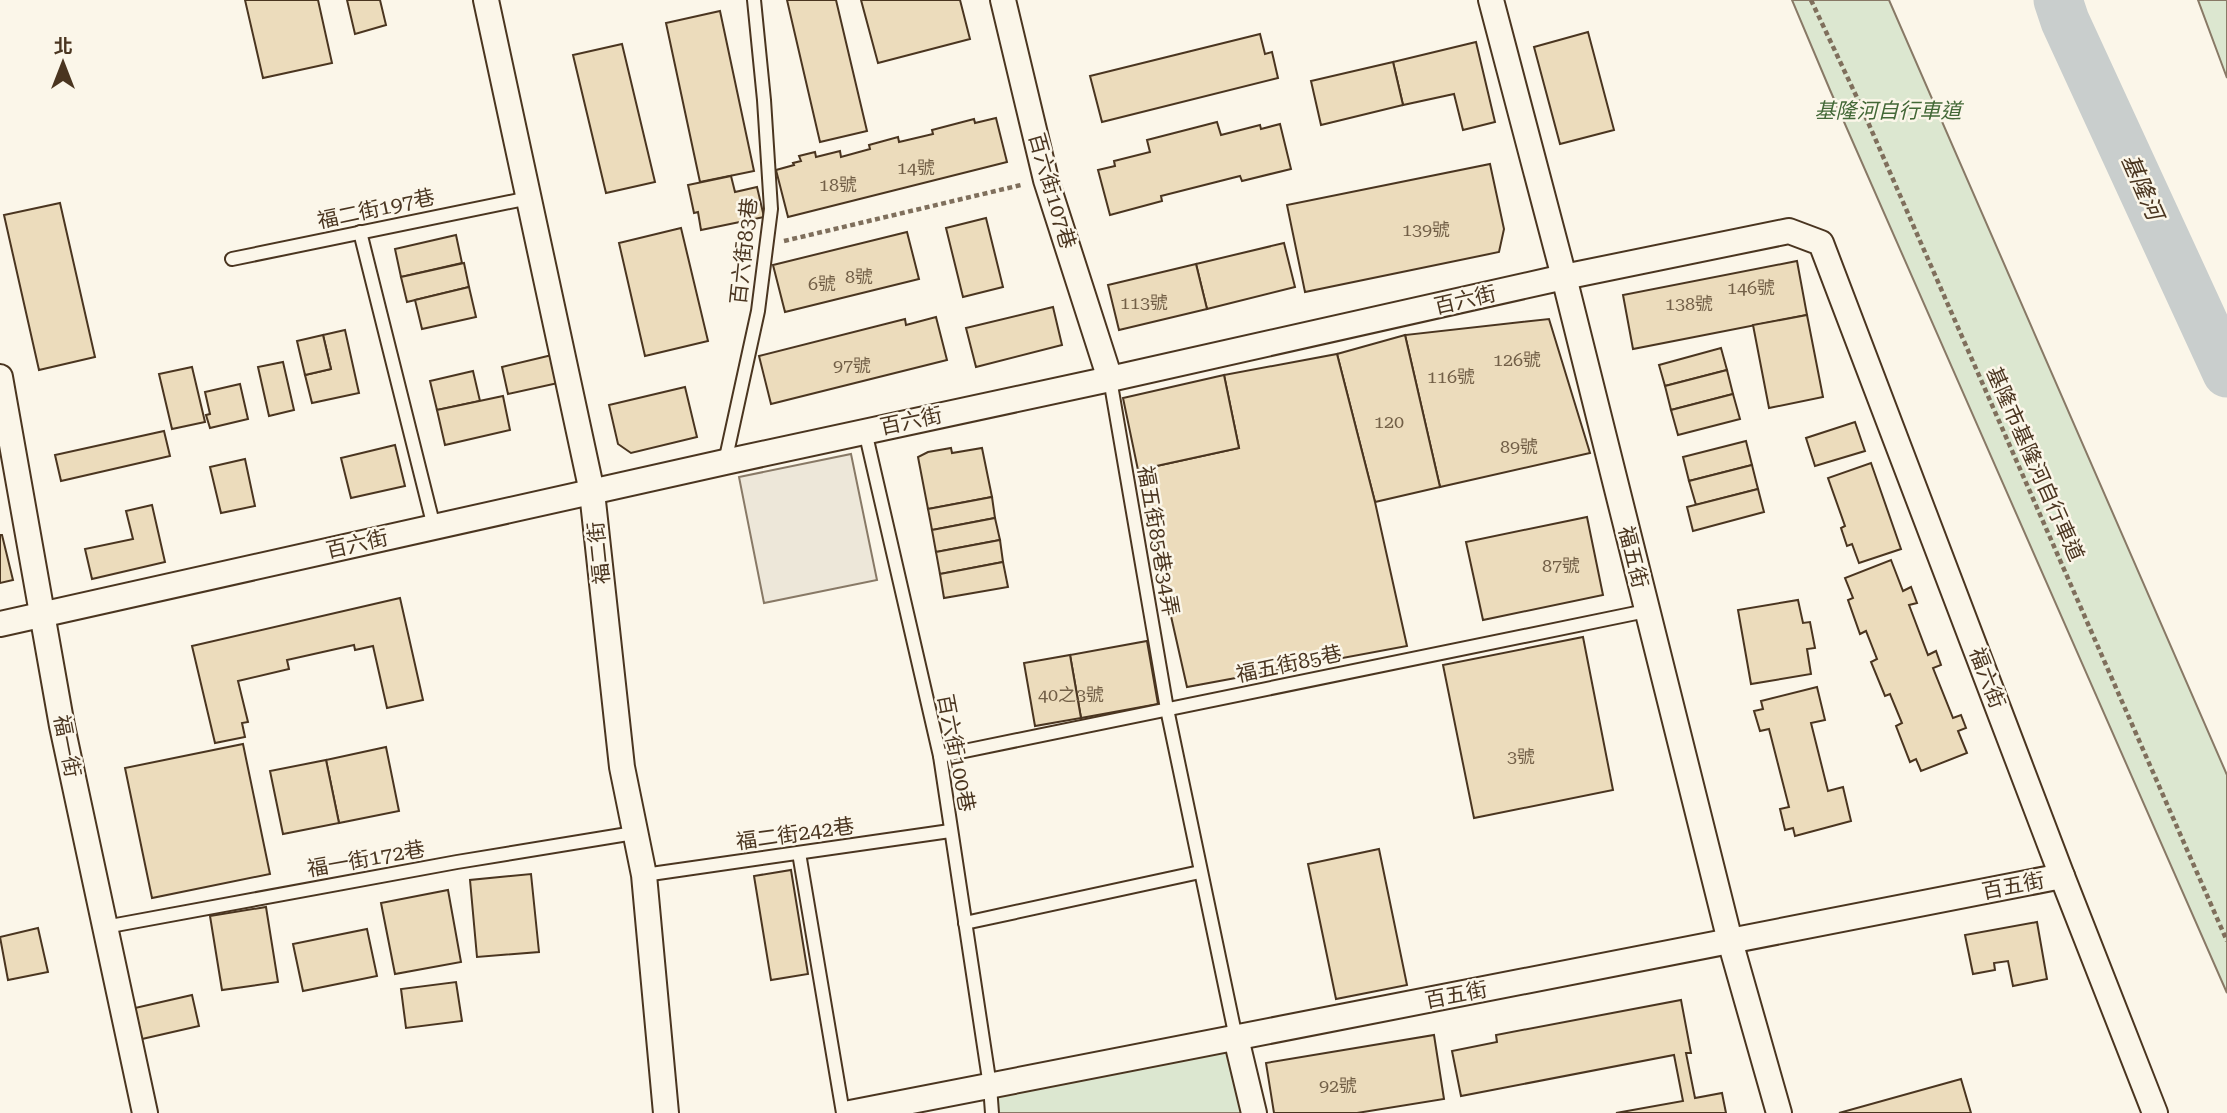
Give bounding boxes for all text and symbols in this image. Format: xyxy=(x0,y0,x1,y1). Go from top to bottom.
north arrow xyxy=(28,28,98,98)
text: 北 xyxy=(53,35,73,58)
park label: 基隆河自行車道 xyxy=(1815,99,1964,123)
street label: 百六街107巷 xyxy=(1024,130,1080,252)
water label: 基隆河 xyxy=(2116,150,2170,228)
house number: 14號 xyxy=(897,157,935,178)
house number: 18號 xyxy=(819,174,857,195)
street label: 福二街197巷 xyxy=(315,185,437,233)
street label: 百六街83巷 xyxy=(726,196,762,306)
house number: 139號 xyxy=(1402,219,1450,240)
house number: 8號 xyxy=(845,266,873,287)
house number: 6號 xyxy=(808,273,836,294)
house number: 146號 xyxy=(1727,277,1775,298)
street label: 百六街 xyxy=(1432,281,1498,319)
house number: 113號 xyxy=(1120,292,1168,313)
house number: 138號 xyxy=(1665,293,1713,314)
house number: 126號 xyxy=(1493,349,1541,370)
house number: 97號 xyxy=(833,355,871,376)
street label: 基隆市基隆河自行車道 xyxy=(1981,363,2089,565)
house number: 116號 xyxy=(1427,366,1475,387)
street label: 百六街 xyxy=(878,403,944,439)
house number: 120 xyxy=(1374,411,1404,432)
house number: 89號 xyxy=(1500,436,1538,457)
street label: 福五街85巷34弄 xyxy=(1133,464,1183,618)
street label: 福二街 xyxy=(584,520,614,586)
street label: 福五街 xyxy=(1614,524,1652,590)
street label: 百六街 xyxy=(324,525,390,563)
house number: 87號 xyxy=(1542,555,1580,576)
street label: 福五街85巷 xyxy=(1234,641,1344,687)
street label: 福六街 xyxy=(1965,644,2009,712)
house number: 40之3號 xyxy=(1038,684,1104,705)
street label: 百六街100巷 xyxy=(933,692,979,814)
street label: 福一街 xyxy=(49,713,85,779)
house number: 3號 xyxy=(1507,746,1535,767)
street label: 福二街242巷 xyxy=(734,814,856,854)
street label: 福一街172巷 xyxy=(305,837,427,881)
street label: 百五街 xyxy=(1980,868,2046,904)
street label: 百五街 xyxy=(1423,977,1489,1013)
house number: 92號 xyxy=(1319,1075,1357,1096)

